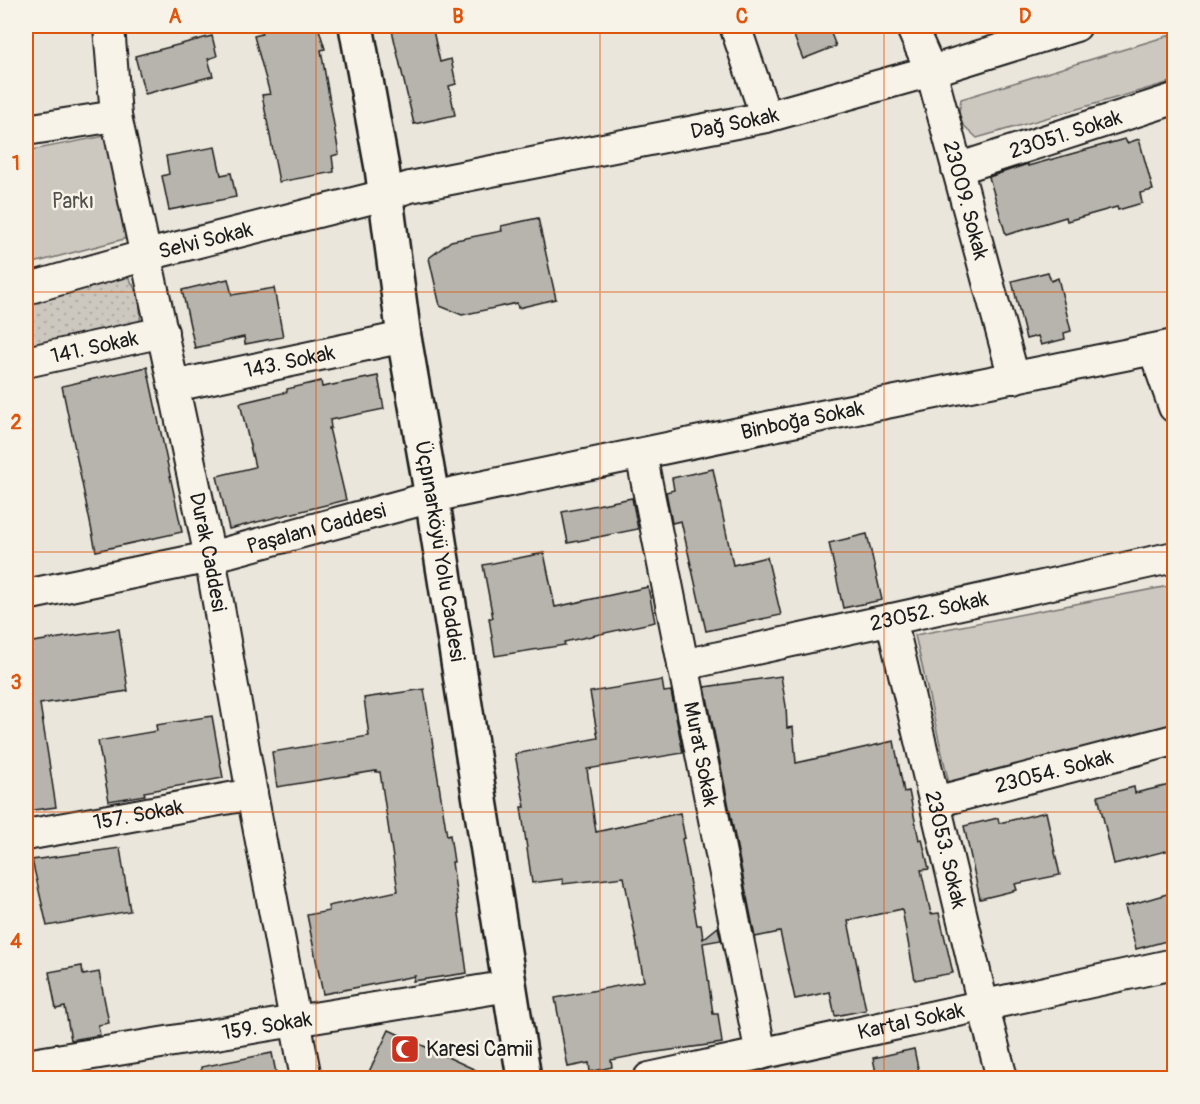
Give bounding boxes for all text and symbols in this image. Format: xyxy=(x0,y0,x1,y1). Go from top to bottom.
text: A xyxy=(169,4,182,29)
text: B xyxy=(452,4,464,29)
text: C xyxy=(736,4,748,29)
text: D xyxy=(1019,4,1032,29)
street label: Dağ Sokak xyxy=(688,101,782,145)
street label: 23051. Sokak xyxy=(1006,103,1125,165)
street label: 23009. Sokak xyxy=(937,138,995,263)
text: 1 xyxy=(12,151,20,176)
park label: Parkı xyxy=(52,188,94,215)
street label: Selvi Sokak xyxy=(156,215,256,265)
street label: 141. Sokak xyxy=(48,324,141,370)
street label: 143. Sokak xyxy=(242,339,338,384)
street label: Binboğa Sokak xyxy=(738,394,866,446)
text: 2 xyxy=(10,410,22,435)
street label: Üçpınarköyü Yolu Caddesi xyxy=(409,439,471,664)
street label: Durak Caddesi xyxy=(183,490,233,614)
street label: Paşalanı Caddesi xyxy=(244,497,389,560)
street label: 23052. Sokak xyxy=(867,585,991,637)
text: 3 xyxy=(10,670,22,695)
street label: Murat Sokak xyxy=(677,699,725,809)
street label: 23054. Sokak xyxy=(992,743,1116,799)
street label: 23053. Sokak xyxy=(919,788,973,911)
street label: 157. Sokak xyxy=(91,793,185,836)
text: 4 xyxy=(10,929,22,954)
street label: Kartal Sokak xyxy=(855,996,967,1046)
street label: 159. Sokak xyxy=(220,1005,314,1046)
mosque icon: Karesi Camii xyxy=(389,1033,421,1065)
place label: Karesi Camii xyxy=(426,1036,533,1063)

